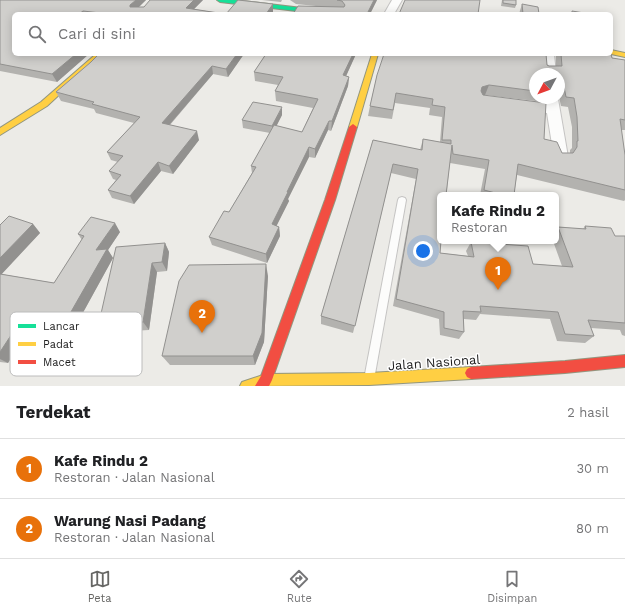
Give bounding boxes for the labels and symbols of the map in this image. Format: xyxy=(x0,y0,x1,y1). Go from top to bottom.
north arrow xyxy=(529,68,565,104)
your location xyxy=(413,241,433,261)
pin: 1 xyxy=(485,257,511,290)
pin: 2 xyxy=(189,300,215,333)
legend xyxy=(10,312,142,376)
text: Lancar xyxy=(43,320,80,333)
text: Padat xyxy=(43,338,74,351)
street label: Jalan Nasional xyxy=(387,352,481,373)
text: Macet xyxy=(43,356,76,369)

